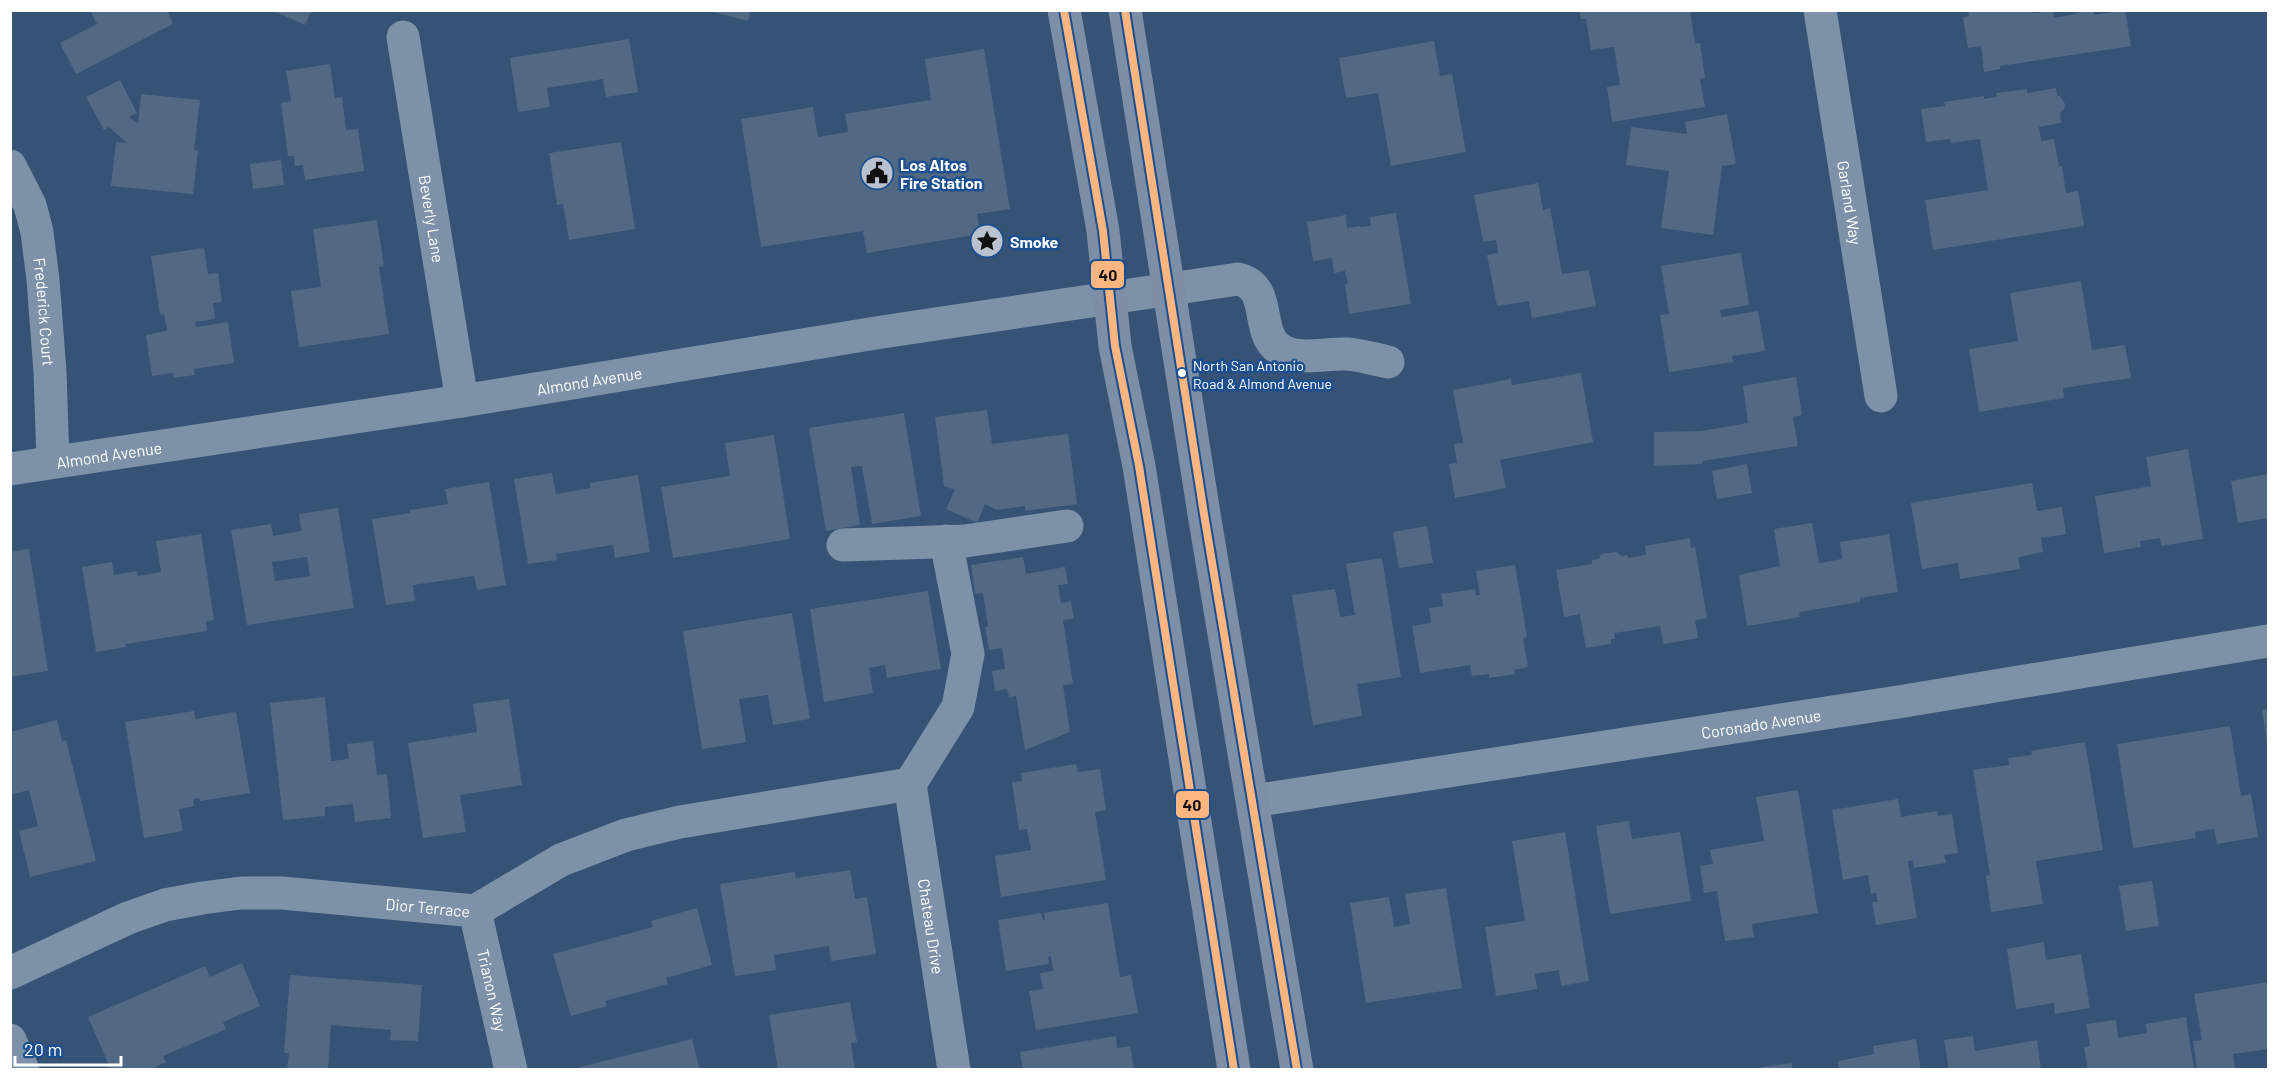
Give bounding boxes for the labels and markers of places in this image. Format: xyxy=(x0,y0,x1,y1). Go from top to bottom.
public building icon: Los Altos Fire Station xyxy=(859,155,895,191)
place label: Los Altos Fire Station xyxy=(900,155,983,192)
place icon: Smoke xyxy=(969,223,1005,259)
place label: Smoke xyxy=(1010,232,1059,251)
place label: North San Antonio Road & Almond Avenue xyxy=(1193,357,1332,392)
marker: North San Antonio Road & Almond Avenue xyxy=(1176,367,1188,379)

